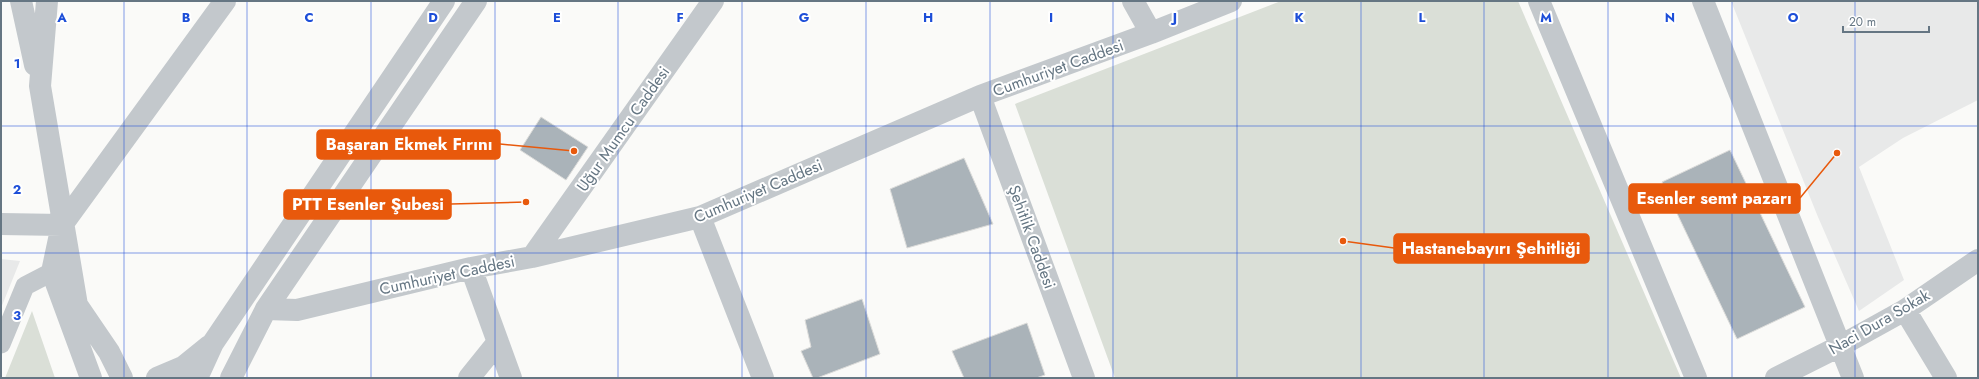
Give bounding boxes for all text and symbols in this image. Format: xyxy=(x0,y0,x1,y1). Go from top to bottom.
text: A xyxy=(56,8,67,27)
text: B xyxy=(182,8,191,27)
text: C xyxy=(304,8,314,27)
text: D xyxy=(428,8,438,27)
text: E xyxy=(553,8,561,27)
text: F xyxy=(676,8,684,27)
text: G xyxy=(799,8,810,27)
text: H xyxy=(923,8,933,27)
text: I xyxy=(1049,8,1053,27)
text: J xyxy=(1170,8,1177,27)
text: K xyxy=(1294,8,1304,27)
text: L xyxy=(1419,8,1426,27)
text: M xyxy=(1540,8,1552,27)
text: N xyxy=(1665,8,1675,27)
text: O xyxy=(1788,8,1799,27)
scale bar xyxy=(1843,8,1929,34)
text: 20 m xyxy=(1849,13,1876,31)
street label: Cumhuriyet Caddesi xyxy=(989,34,1127,102)
text: 1 xyxy=(14,54,20,73)
street label: Uğur Mumcu Caddesi xyxy=(571,62,675,196)
callout: Başaran Ekmek Fırını xyxy=(317,130,500,159)
text: Başaran Ekmek Fırını xyxy=(326,132,492,156)
street label: Cumhuriyet Caddesi xyxy=(690,154,826,228)
text: 2 xyxy=(13,180,21,199)
street label: Şehitlik Caddesi xyxy=(1003,182,1061,292)
callout: Esenler semt pazarı xyxy=(1629,184,1800,213)
text: Esenler semt pazarı xyxy=(1636,186,1792,210)
callout: PTT Esenler Şubesi xyxy=(284,190,451,219)
text: PTT Esenler Şubesi xyxy=(292,192,444,216)
callout: Hastanebayırı Şehitliği xyxy=(1394,234,1589,263)
text: Hastanebayırı Şehitliği xyxy=(1402,236,1580,260)
street label: Cumhuriyet Caddesi xyxy=(377,249,517,301)
street label: Naci Dura Sokak xyxy=(1824,283,1935,360)
text: 3 xyxy=(13,306,21,325)

